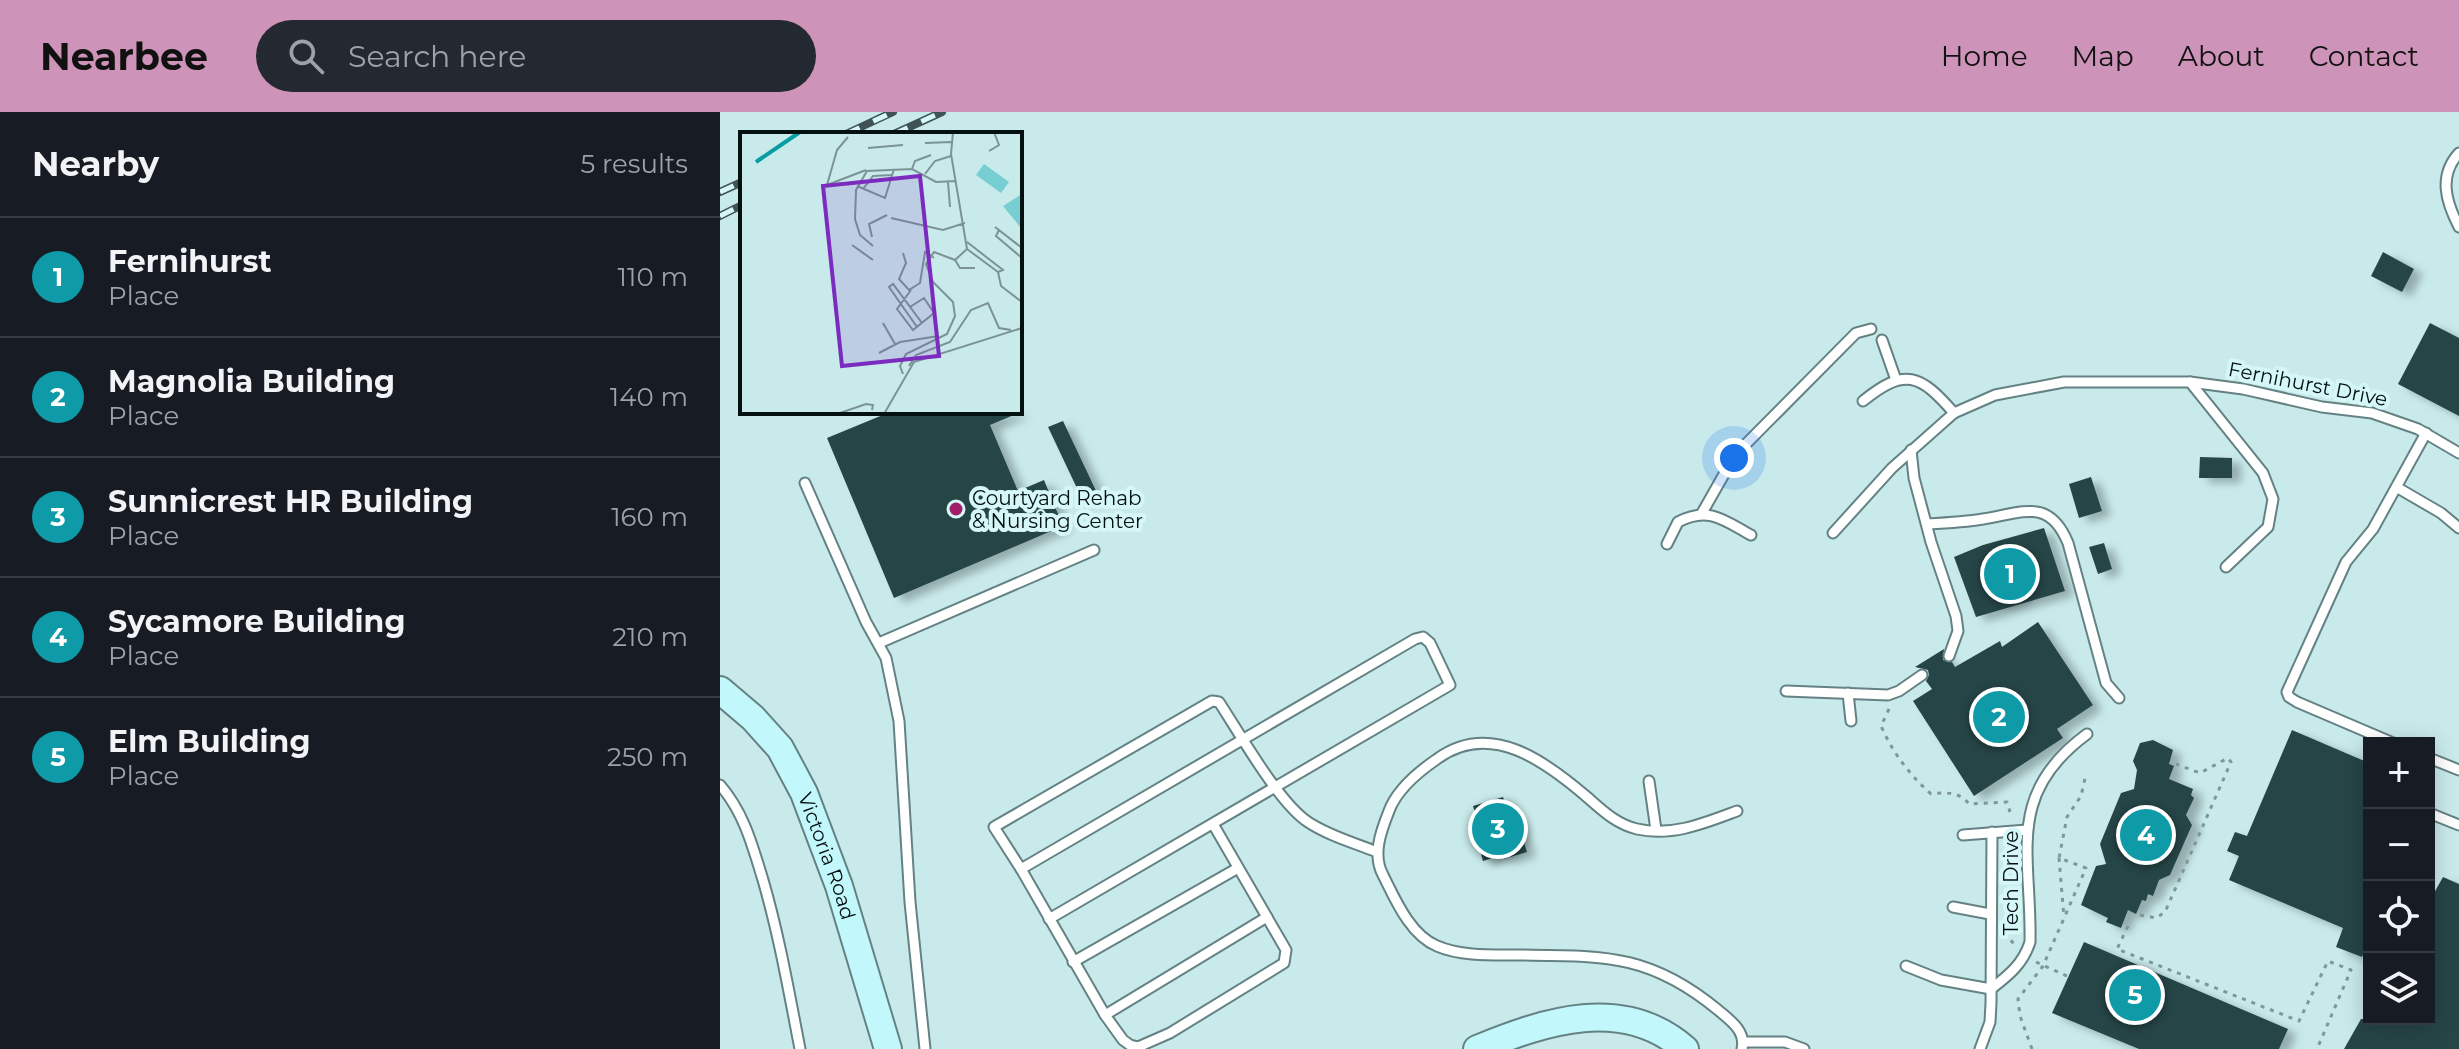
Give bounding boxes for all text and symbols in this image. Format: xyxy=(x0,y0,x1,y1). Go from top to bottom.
search box xyxy=(256,20,816,92)
text: Nearbee xyxy=(40,33,208,80)
icon: search xyxy=(284,34,328,78)
text: Search here xyxy=(348,38,526,75)
text: Home xyxy=(1941,39,2028,73)
text: Map xyxy=(2072,39,2134,73)
text: About xyxy=(2178,39,2265,73)
text: Contact xyxy=(2309,39,2419,73)
inset map xyxy=(740,132,1022,414)
text: Nearby xyxy=(32,143,159,185)
text: 5 results xyxy=(581,148,688,180)
text: Fernihurst xyxy=(108,243,272,280)
text: 1 xyxy=(53,261,63,293)
text: 110 m xyxy=(618,261,688,293)
text: Place xyxy=(108,280,179,312)
street label: Fernihurst Drive xyxy=(2226,357,2390,411)
text: Magnolia Building xyxy=(108,363,395,400)
text: 2 xyxy=(50,381,66,413)
text: 140 m xyxy=(610,381,688,413)
text: Place xyxy=(108,400,179,432)
your location xyxy=(1714,438,1754,478)
text: Sunnicrest HR Building xyxy=(108,483,473,520)
place label: Courtyard Rehab & Nursing Center xyxy=(972,486,1143,533)
marker: Courtyard Rehab & Nursing Center xyxy=(947,500,965,518)
text: 3 xyxy=(50,501,66,533)
text: 160 m xyxy=(611,501,688,533)
text: Place xyxy=(108,520,179,552)
pin: 1 xyxy=(1984,544,2036,604)
text: Sycamore Building xyxy=(108,603,405,640)
text: 4 xyxy=(49,621,67,653)
text: 210 m xyxy=(612,621,688,653)
text: Place xyxy=(108,640,179,672)
pin: 2 xyxy=(1973,687,2025,747)
text: Elm Building xyxy=(108,723,310,760)
map controls xyxy=(2363,737,2435,1025)
button: + xyxy=(2363,737,2435,809)
text: 5 xyxy=(50,741,66,773)
text: 250 m xyxy=(607,741,688,773)
text: Place xyxy=(108,760,179,792)
street label: Victoria Road xyxy=(793,789,860,923)
pin: 3 xyxy=(1472,799,1524,859)
pin: 4 xyxy=(2120,805,2172,865)
button: − xyxy=(2363,809,2435,881)
street label: Tech Drive xyxy=(1999,831,2023,935)
button: locate xyxy=(2363,881,2435,953)
button: layers xyxy=(2363,953,2435,1025)
pin: 5 xyxy=(2109,965,2161,1025)

